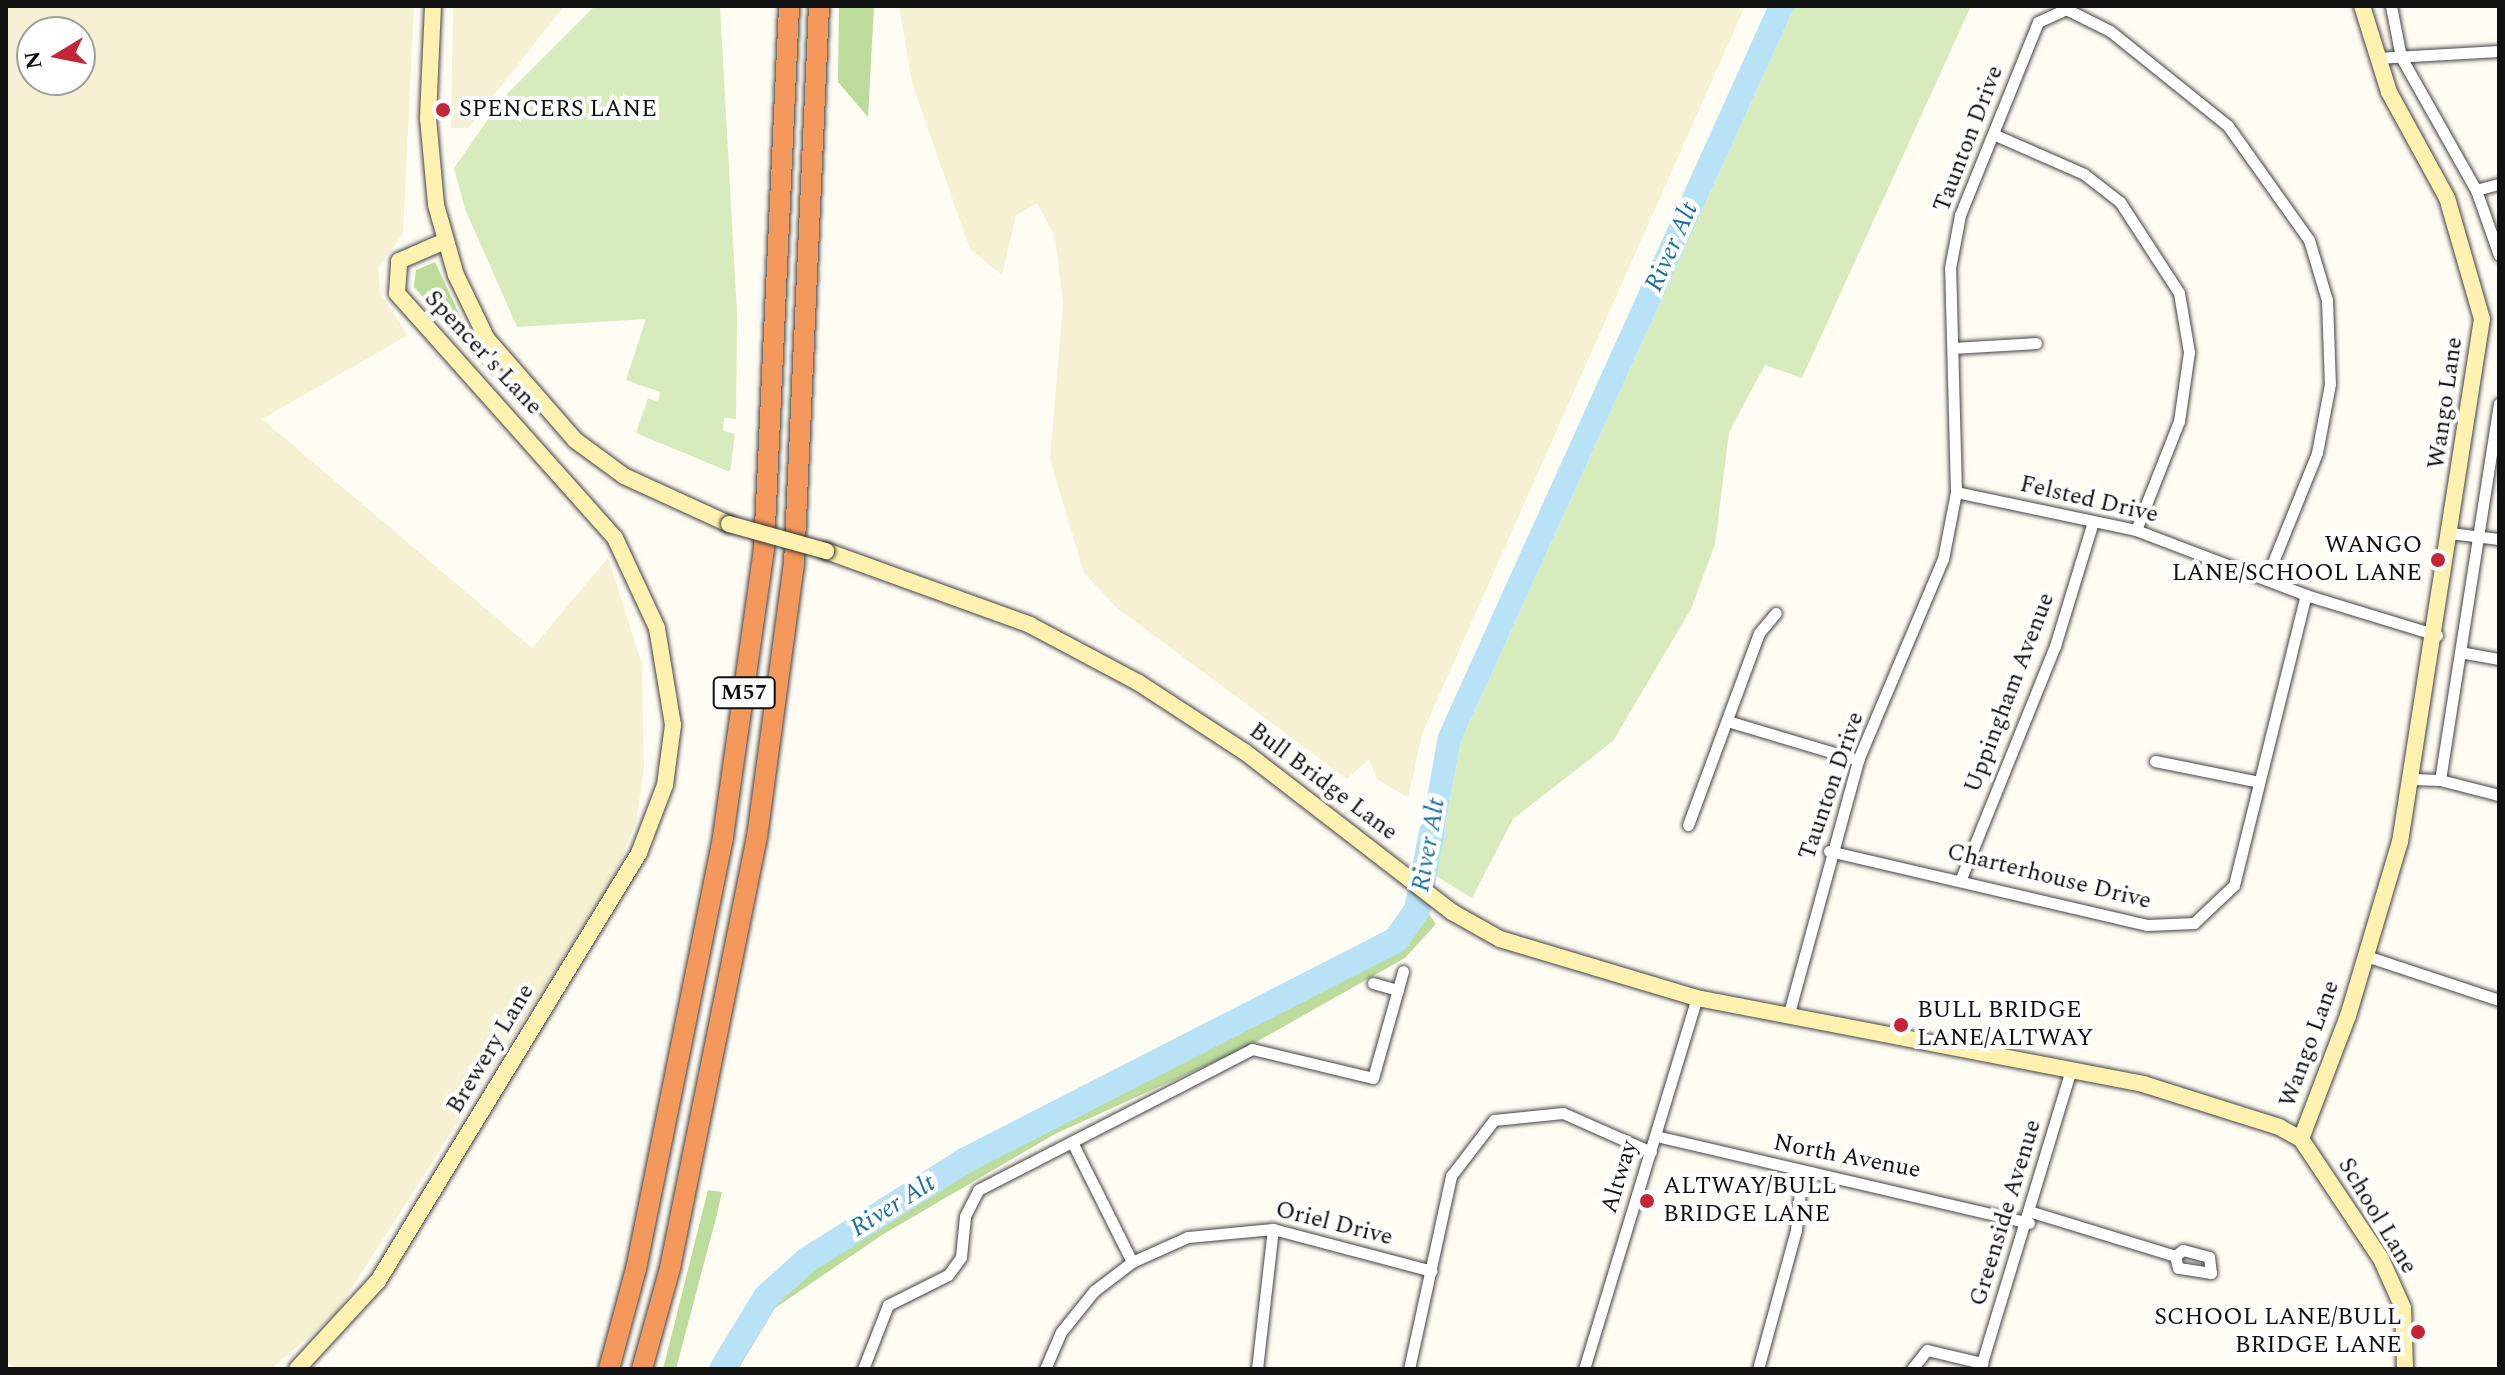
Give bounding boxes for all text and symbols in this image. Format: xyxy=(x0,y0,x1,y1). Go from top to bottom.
north arrow xyxy=(16,16,96,96)
text: N xyxy=(16,48,52,72)
street label: Taunton Drive xyxy=(1928,62,2010,216)
place label: SPENCERS LANE xyxy=(459,96,657,124)
marker: SPENCERS LANE xyxy=(434,101,452,119)
water label: River Alt xyxy=(1639,198,1705,296)
street label: Spencer's Lane xyxy=(418,285,548,421)
street label: Wango Lane xyxy=(2422,335,2470,471)
street label: Felsted Drive xyxy=(2017,470,2161,530)
place label: WANGO LANE/SCHOOL LANE xyxy=(2172,532,2422,588)
marker: WANGO LANE/SCHOOL LANE xyxy=(2429,551,2447,569)
street label: Uppingham Avenue xyxy=(1959,589,2061,797)
road number: M57 xyxy=(712,675,776,711)
street label: Taunton Drive xyxy=(1793,708,1871,864)
street label: Bull Bridge Lane xyxy=(1243,717,1403,847)
water label: River Alt xyxy=(1405,796,1453,894)
street label: Charterhouse Drive xyxy=(1944,838,2154,916)
street label: Wango Lane xyxy=(2274,977,2346,1111)
street label: Brewery Lane xyxy=(441,979,541,1119)
place label: BULL BRIDGE LANE/ALTWAY xyxy=(1917,997,2094,1053)
marker: BULL BRIDGE LANE/ALTWAY xyxy=(1892,1016,1910,1034)
street label: Greenside Avenue xyxy=(1964,1116,2048,1310)
street label: North Avenue xyxy=(1771,1129,1923,1185)
street label: Altway xyxy=(1595,1137,1645,1217)
street label: School Lane xyxy=(2331,1153,2423,1279)
water label: River Alt xyxy=(845,1168,941,1244)
place label: ALTWAY/BULL BRIDGE LANE xyxy=(1663,1173,1837,1229)
marker: ALTWAY/BULL BRIDGE LANE xyxy=(1638,1192,1656,1210)
street label: Oriel Drive xyxy=(1272,1196,1396,1252)
place label: SCHOOL LANE/BULL BRIDGE LANE xyxy=(2154,1304,2402,1360)
marker: SCHOOL LANE/BULL BRIDGE LANE xyxy=(2409,1323,2427,1341)

